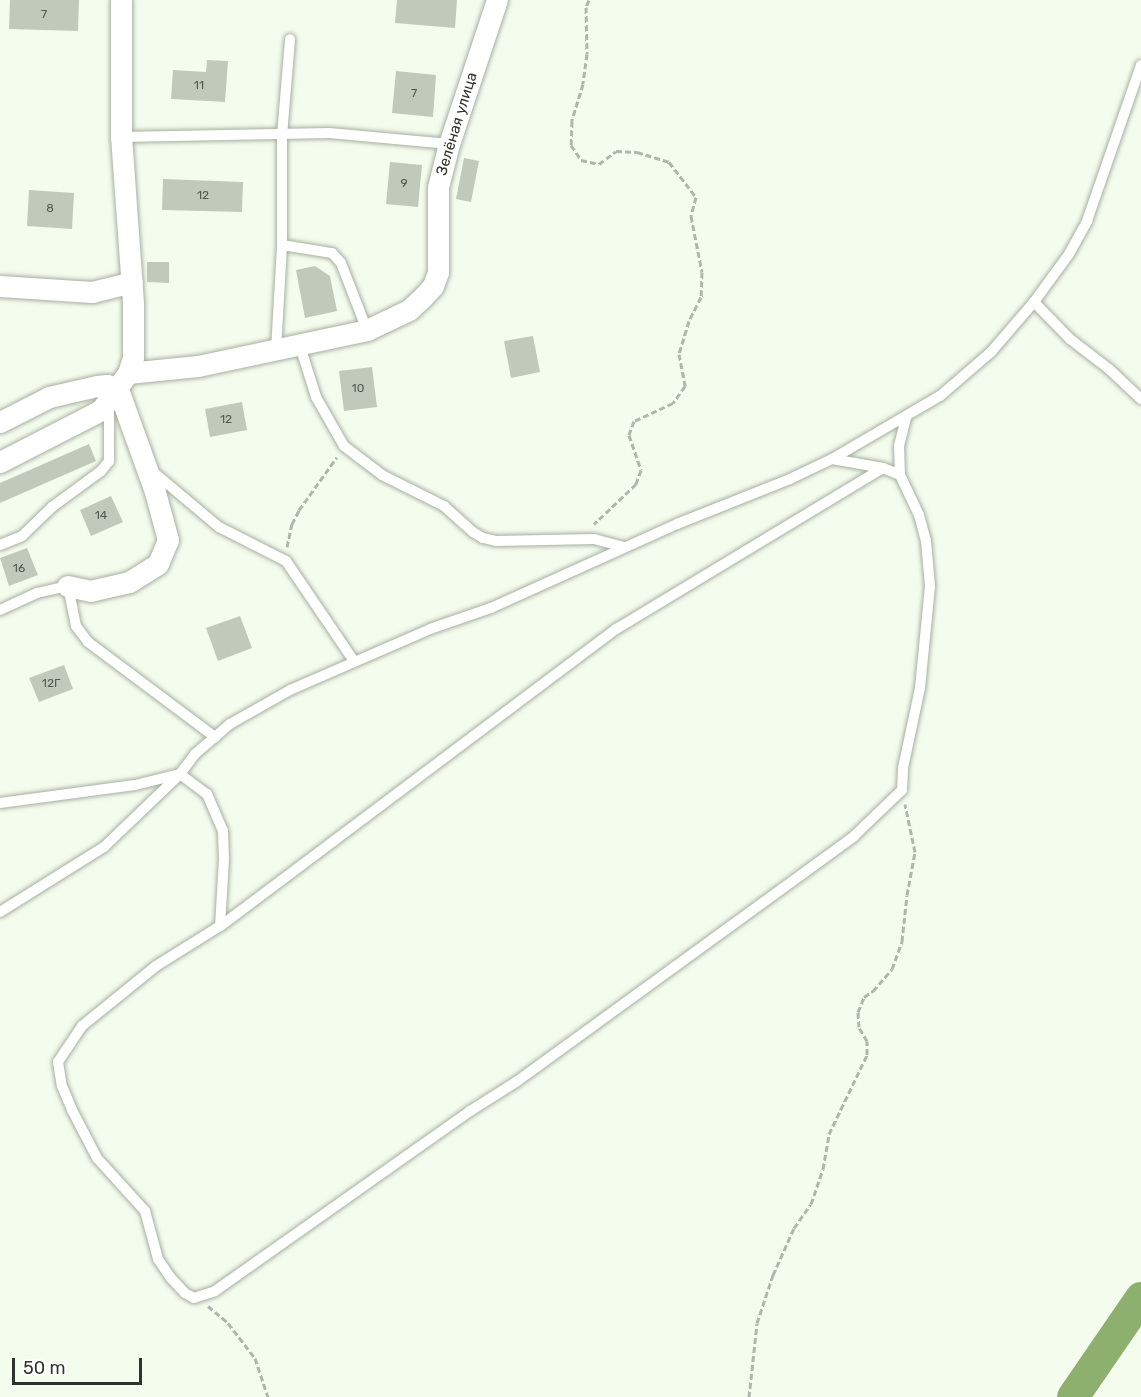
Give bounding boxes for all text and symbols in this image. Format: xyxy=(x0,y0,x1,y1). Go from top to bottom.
house number: 7 xyxy=(41,8,47,22)
street label: Зелёная улица xyxy=(433,70,481,178)
house number: 11 xyxy=(194,79,204,93)
house number: 7 xyxy=(411,87,417,101)
house number: 9 xyxy=(400,177,408,191)
house number: 12 xyxy=(197,189,209,203)
house number: 8 xyxy=(46,202,54,216)
house number: 10 xyxy=(352,382,364,396)
house number: 12 xyxy=(220,413,232,427)
house number: 14 xyxy=(95,509,107,523)
house number: 16 xyxy=(13,562,25,576)
house number: 12Г xyxy=(42,677,60,691)
scale bar xyxy=(15,1346,146,1384)
text: 50 m xyxy=(23,1357,66,1379)

